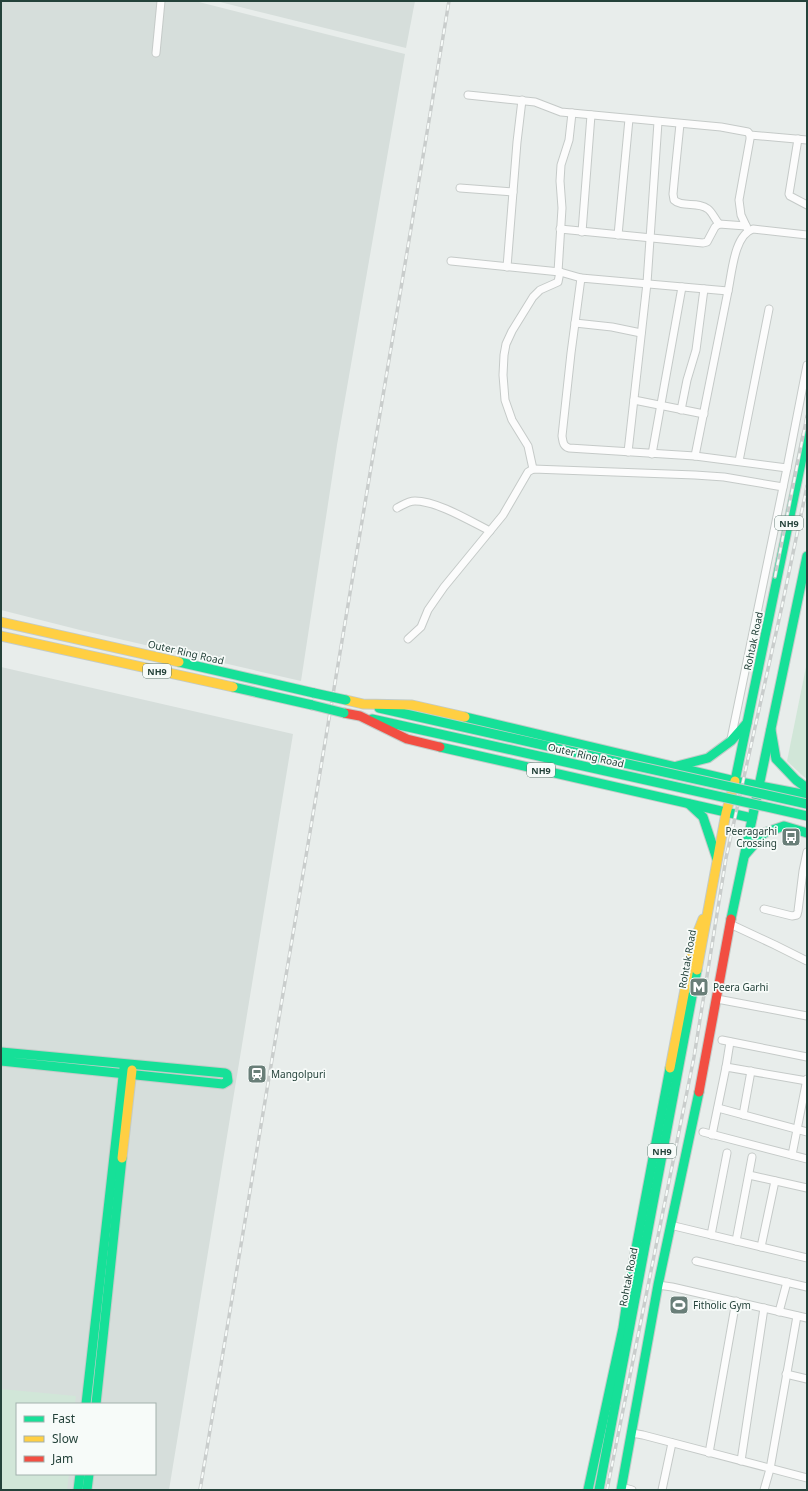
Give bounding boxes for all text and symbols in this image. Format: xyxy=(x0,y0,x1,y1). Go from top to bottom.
road number: NH9 xyxy=(775,516,803,530)
street label: Rohtak Road xyxy=(740,610,766,672)
street label: Outer Ring Road xyxy=(147,636,225,668)
road number: NH9 xyxy=(143,664,171,678)
street label: Outer Ring Road xyxy=(547,739,625,771)
road number: NH9 xyxy=(527,763,555,777)
place label: Peeragarhi Crossing xyxy=(725,824,777,850)
bus stop icon: Peeragarhi Crossing xyxy=(780,826,802,848)
street label: Rohtak Road xyxy=(675,928,699,990)
metro station icon: Peera Garhi xyxy=(688,976,710,998)
place label: Peera Garhi xyxy=(713,980,768,994)
station icon: Mangolpuri xyxy=(246,1063,268,1085)
place label: Mangolpuri xyxy=(271,1067,326,1081)
road number: NH9 xyxy=(648,1144,676,1158)
street label: Rohtak Road xyxy=(615,1246,641,1308)
sports icon: Fitholic Gym xyxy=(668,1294,690,1316)
place label: Fitholic Gym xyxy=(693,1298,751,1312)
legend xyxy=(16,1403,156,1475)
text: Fast xyxy=(52,1410,76,1427)
text: Slow xyxy=(52,1430,79,1447)
text: Jam xyxy=(51,1450,73,1467)

